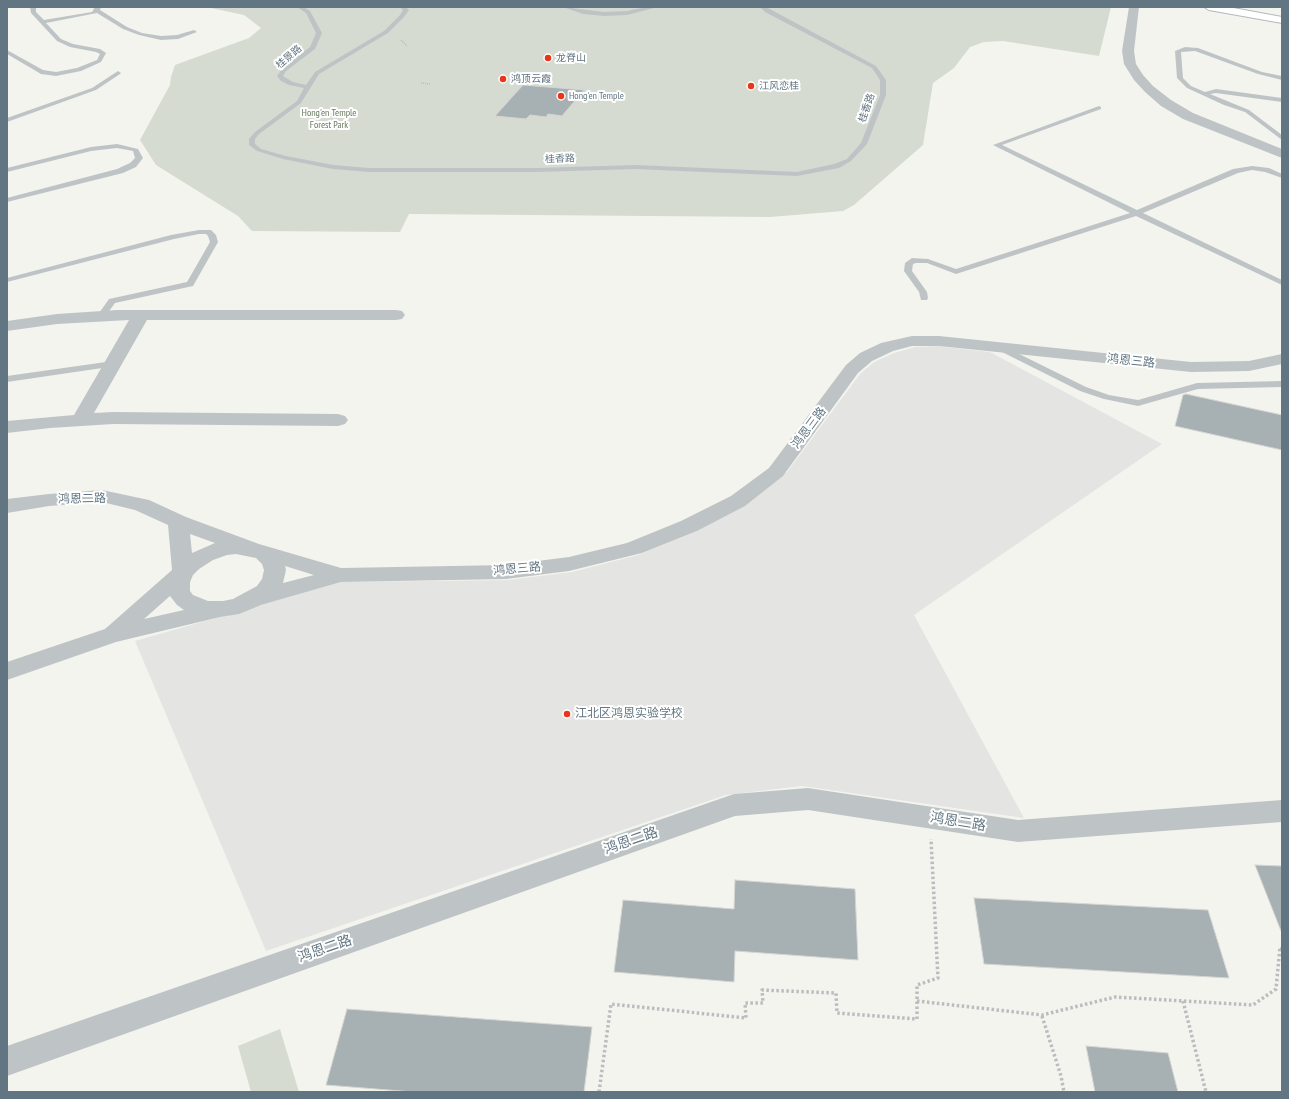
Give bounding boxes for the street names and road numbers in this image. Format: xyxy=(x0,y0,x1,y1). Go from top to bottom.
street label: 桂景路 xyxy=(274,43,304,71)
street label: 桂香路 xyxy=(856,92,878,124)
street label: 桂香路 xyxy=(545,152,575,166)
street label: 鸿恩三路 xyxy=(1106,351,1156,371)
street label: 鸿恩三路 xyxy=(789,404,829,452)
street label: 鸿恩二路 xyxy=(58,491,106,507)
street label: 鸿恩三路 xyxy=(492,560,542,578)
street label: 鸿恩二路 xyxy=(929,809,987,835)
street label: 鸿恩二路 xyxy=(602,824,660,858)
street label: 鸿恩二路 xyxy=(296,932,354,966)

